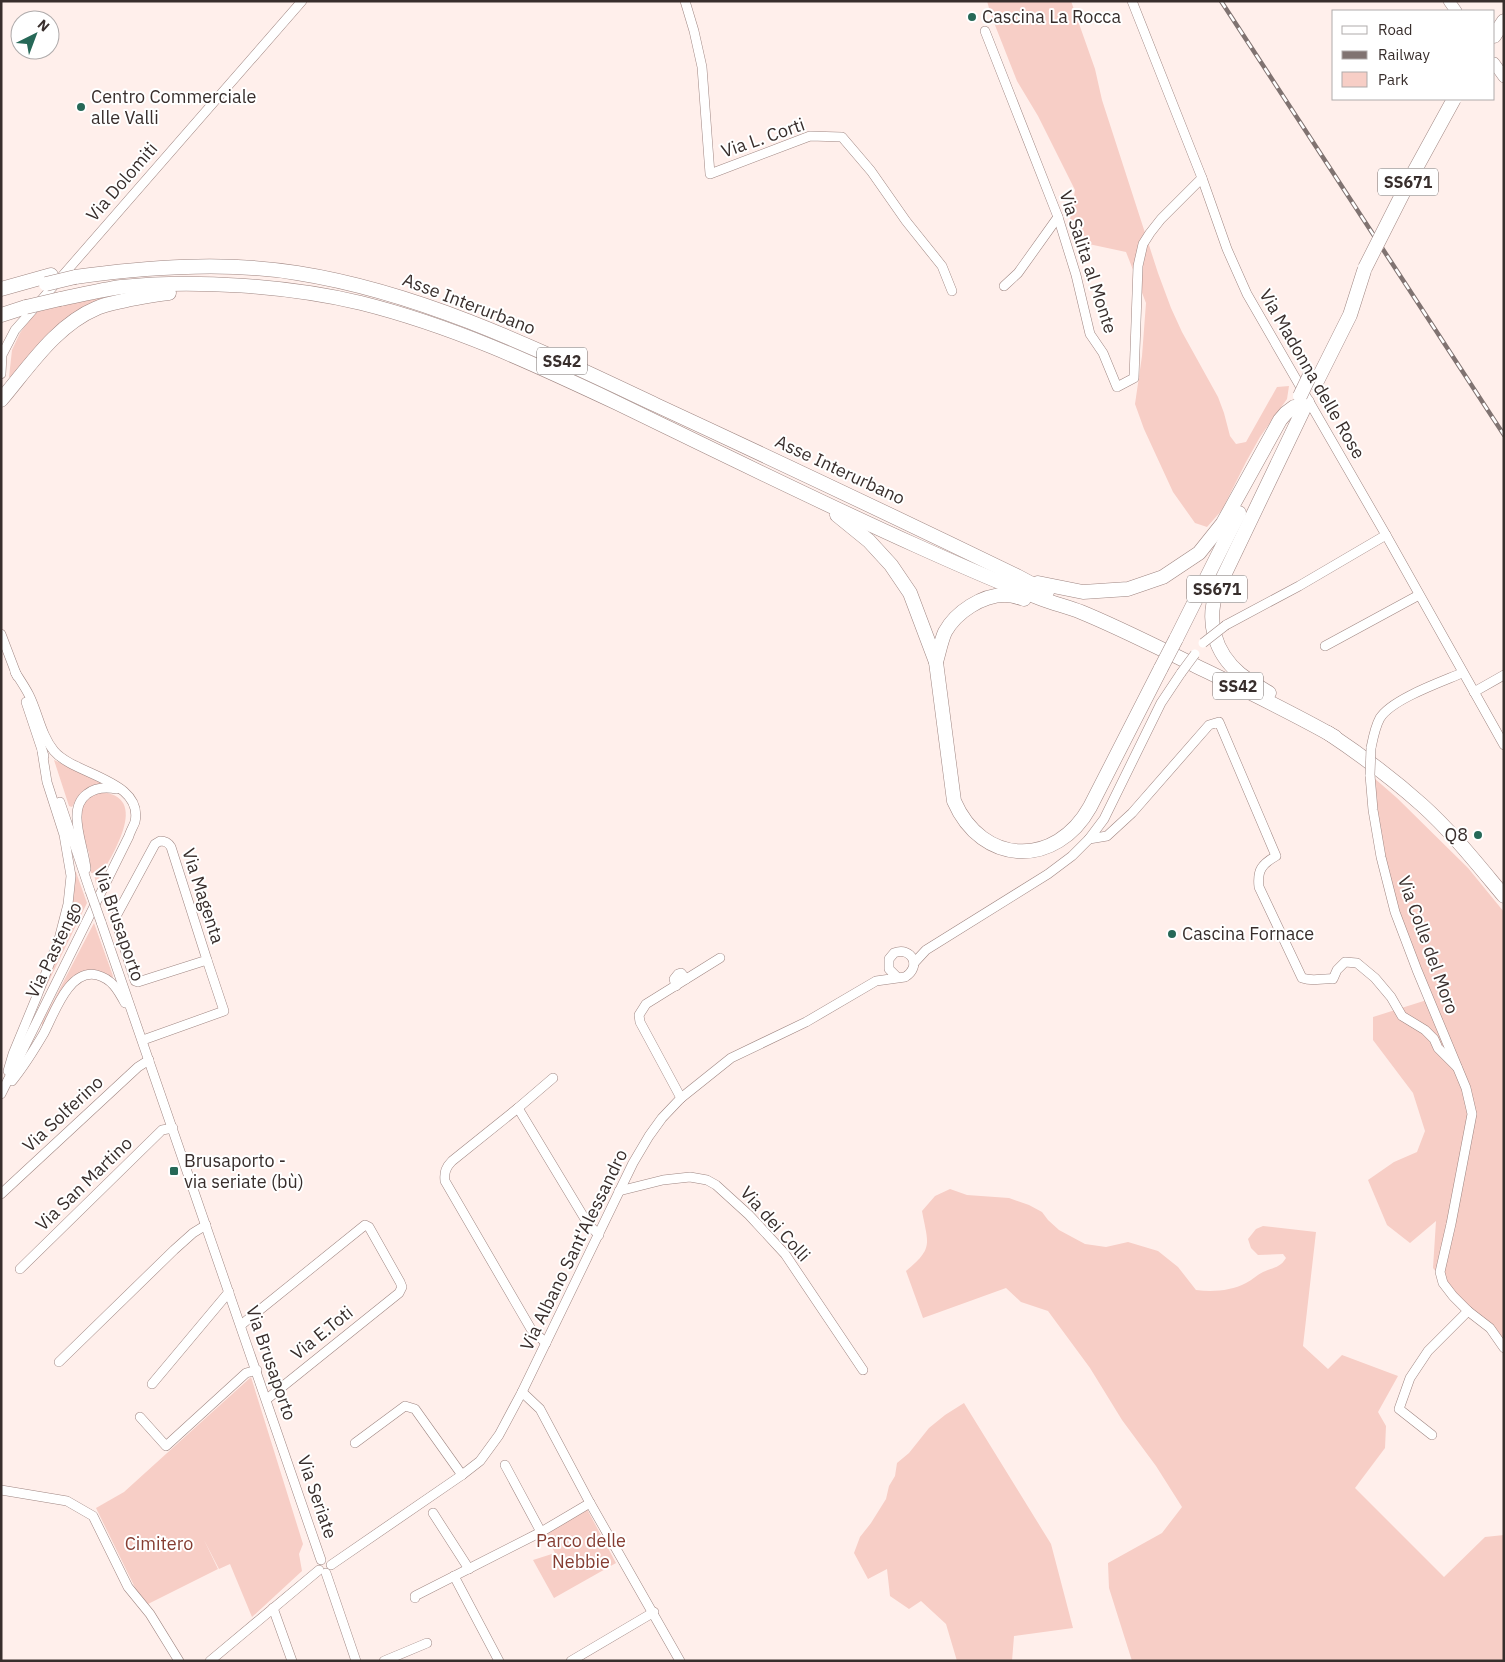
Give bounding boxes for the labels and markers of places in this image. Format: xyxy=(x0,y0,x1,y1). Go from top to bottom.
place label: Cascina La Rocca xyxy=(982,5,1121,28)
marker: Cascina La Rocca xyxy=(966,11,978,23)
place label: Centro Commerciale alle Valli xyxy=(91,85,257,129)
marker: Centro Commerciale alle Valli xyxy=(75,101,87,113)
place label: Q8 xyxy=(1444,823,1468,846)
marker: Q8 xyxy=(1472,829,1484,841)
place label: Cascina Fornace xyxy=(1182,922,1314,945)
marker: Cascina Fornace xyxy=(1166,928,1178,940)
place label: Brusaporto - via seriate (bù) xyxy=(184,1149,304,1193)
marker: Brusaporto - via seriate (bù) xyxy=(168,1165,180,1177)

